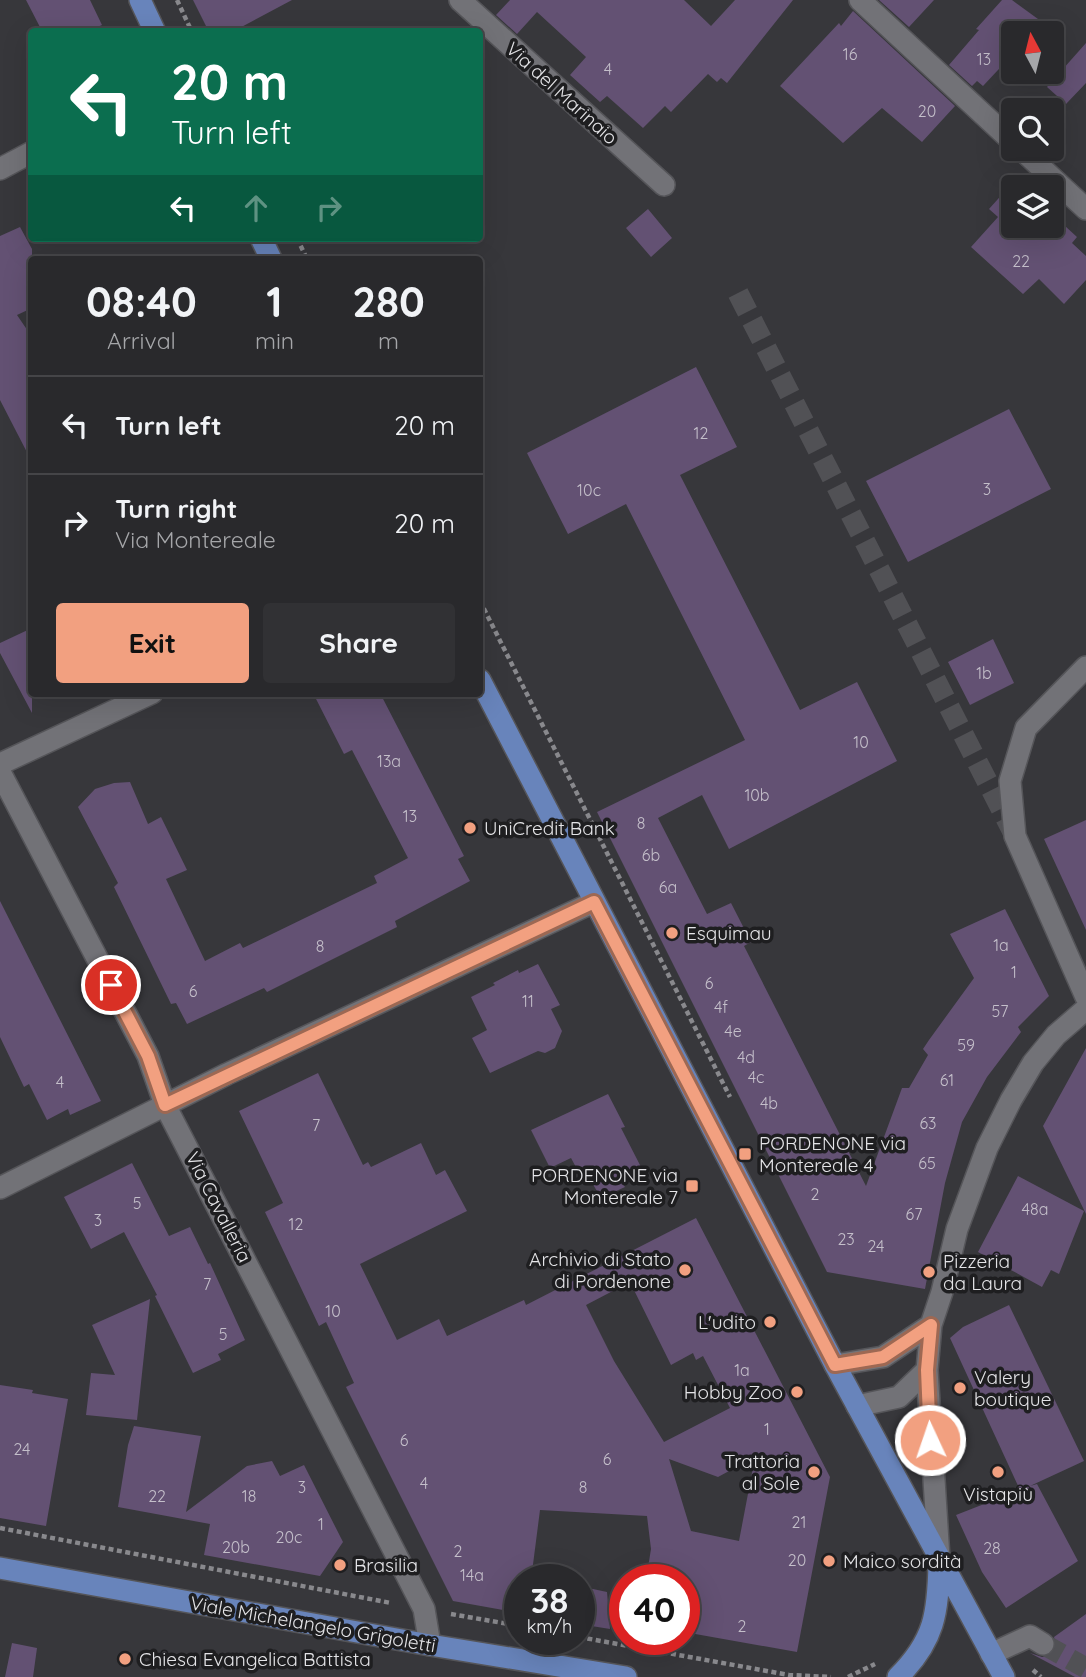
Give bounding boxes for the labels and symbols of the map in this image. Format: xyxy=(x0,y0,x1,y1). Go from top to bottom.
north arrow xyxy=(1001,21,1064,84)
street label: Via del Marinaio xyxy=(501,37,623,149)
house number: 16 xyxy=(843,44,858,64)
house number: 13 xyxy=(977,49,991,69)
house number: 4 xyxy=(604,59,612,79)
house number: 20 xyxy=(918,101,936,121)
house number: 22 xyxy=(1012,251,1030,271)
house number: 12 xyxy=(694,423,709,443)
house number: 3 xyxy=(983,479,991,499)
house number: 10c xyxy=(577,480,601,500)
house number: 1b xyxy=(976,663,992,683)
house number: 10 xyxy=(853,732,869,752)
house number: 13a xyxy=(377,751,401,771)
house number: 10b xyxy=(744,785,770,805)
house number: 13 xyxy=(403,806,417,826)
house number: 8 xyxy=(637,813,645,833)
place label: UniCredit Bank xyxy=(484,816,615,840)
marker: UniCredit Bank xyxy=(462,820,478,836)
house number: 6b xyxy=(642,845,660,865)
house number: 6a xyxy=(659,877,677,897)
place label: Esquimau xyxy=(686,921,772,945)
marker: Esquimau xyxy=(664,925,680,941)
house number: 1a xyxy=(993,935,1009,955)
house number: 8 xyxy=(316,936,324,956)
pin xyxy=(81,955,141,1015)
house number: 1 xyxy=(1011,962,1017,982)
house number: 6 xyxy=(705,973,714,993)
house number: 6 xyxy=(189,981,198,1001)
house number: 11 xyxy=(522,991,534,1011)
house number: 4f xyxy=(714,997,728,1017)
house number: 57 xyxy=(992,1001,1008,1021)
house number: 4e xyxy=(724,1021,742,1041)
house number: 59 xyxy=(957,1035,975,1055)
house number: 4d xyxy=(737,1047,755,1067)
house number: 4c xyxy=(748,1067,764,1087)
house number: 61 xyxy=(940,1070,954,1090)
house number: 4 xyxy=(56,1072,64,1092)
house number: 4b xyxy=(760,1093,778,1113)
house number: 63 xyxy=(920,1113,937,1133)
house number: 7 xyxy=(312,1115,320,1135)
place label: PORDENONE via Montereale 4 xyxy=(759,1131,906,1177)
marker: PORDENONE via Montereale 4 xyxy=(737,1146,753,1162)
street label: Via Cavalleria xyxy=(181,1148,257,1266)
house number: 65 xyxy=(918,1153,936,1173)
place label: PORDENONE via Montereale 7 xyxy=(531,1163,678,1209)
marker: PORDENONE via Montereale 7 xyxy=(684,1178,700,1194)
house number: 2 xyxy=(811,1184,820,1204)
house number: 5 xyxy=(133,1193,141,1213)
house number: 48a xyxy=(1022,1199,1048,1219)
house number: 67 xyxy=(906,1204,922,1224)
house number: 3 xyxy=(94,1210,102,1230)
house number: 12 xyxy=(289,1214,304,1234)
house number: 23 xyxy=(837,1229,855,1249)
house number: 24 xyxy=(867,1236,885,1256)
place label: Archivio di Stato di Pordenone xyxy=(529,1247,671,1293)
place label: Pizzeria da Laura xyxy=(943,1249,1022,1295)
marker: Archivio di Stato di Pordenone xyxy=(677,1262,693,1278)
marker: Pizzeria da Laura xyxy=(921,1264,937,1280)
house number: 7 xyxy=(203,1274,211,1294)
house number: 10 xyxy=(325,1301,341,1321)
place label: L'udito xyxy=(698,1310,756,1334)
marker: L'udito xyxy=(762,1314,778,1330)
house number: 5 xyxy=(219,1324,227,1344)
house number: 1a xyxy=(734,1360,750,1380)
place label: Valery boutique xyxy=(974,1365,1051,1411)
place label: Hobby Zoo xyxy=(684,1380,783,1404)
marker: Valery boutique xyxy=(952,1380,968,1396)
marker: Hobby Zoo xyxy=(789,1384,805,1400)
position arrow xyxy=(893,1403,967,1477)
house number: 1 xyxy=(764,1419,770,1439)
house number: 6 xyxy=(400,1430,409,1450)
house number: 24 xyxy=(13,1439,31,1459)
house number: 6 xyxy=(603,1449,612,1469)
place label: Trattoria al Sole xyxy=(724,1449,800,1495)
marker: Trattoria al Sole xyxy=(806,1464,822,1480)
marker: Vistapiù xyxy=(990,1464,1006,1480)
house number: 4 xyxy=(420,1473,428,1493)
house number: 3 xyxy=(298,1477,306,1497)
house number: 8 xyxy=(579,1477,587,1497)
place label: Vistapiù xyxy=(963,1482,1033,1506)
house number: 22 xyxy=(148,1486,166,1506)
house number: 18 xyxy=(242,1486,256,1506)
house number: 21 xyxy=(792,1512,806,1532)
house number: 1 xyxy=(318,1514,324,1534)
house number: 20c xyxy=(276,1527,302,1547)
house number: 20b xyxy=(222,1537,250,1557)
house number: 28 xyxy=(983,1538,1001,1558)
house number: 2 xyxy=(454,1541,463,1561)
place label: Maico sordità xyxy=(843,1549,962,1573)
house number: 20 xyxy=(788,1550,806,1570)
place label: Brasilia xyxy=(354,1553,418,1577)
marker: Maico sordità xyxy=(821,1553,837,1569)
marker: Brasilia xyxy=(332,1557,348,1573)
speed limit sign: 40 xyxy=(609,1564,700,1655)
house number: 14a xyxy=(460,1565,484,1585)
street label: Viale Michelangelo Grigoletti xyxy=(188,1591,438,1657)
house number: 2 xyxy=(738,1616,747,1636)
place label: Chiesa Evangelica Battista xyxy=(139,1647,371,1671)
marker: Chiesa Evangelica Battista xyxy=(117,1651,133,1667)

